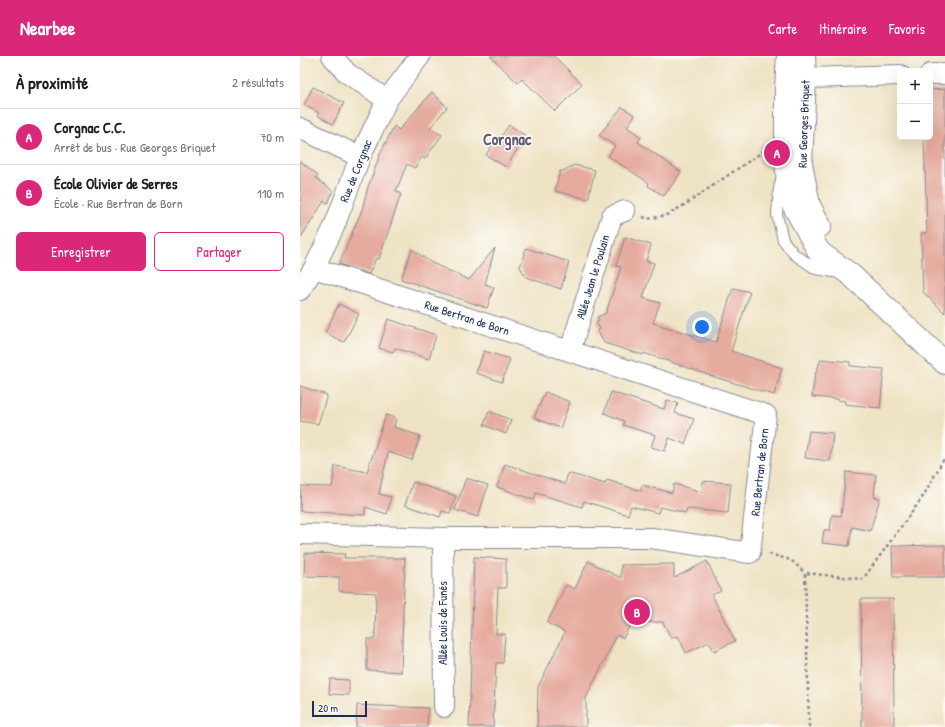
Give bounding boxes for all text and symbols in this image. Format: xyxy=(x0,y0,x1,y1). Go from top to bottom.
text: Nearbee xyxy=(20,15,75,41)
text: Carte xyxy=(768,19,797,38)
text: Itinéraire xyxy=(819,19,867,38)
text: Favoris xyxy=(889,19,925,38)
map controls xyxy=(897,68,933,140)
button: + xyxy=(897,68,933,104)
text: À proximité xyxy=(16,71,88,94)
text: 2 résultats xyxy=(232,73,284,91)
street label: Rue Georges Briquet xyxy=(793,79,814,168)
button: − xyxy=(897,104,933,140)
text: Corgnac C.C. xyxy=(54,117,126,138)
text: A xyxy=(26,128,32,146)
text: 70 m xyxy=(260,128,284,146)
district label: Corgnac xyxy=(483,128,532,151)
street label: Rue de Corgnac xyxy=(335,137,376,205)
text: Arrêt de bus · Rue Georges Briquet xyxy=(54,138,216,156)
pin: A xyxy=(764,138,790,168)
text: École Olivier de Serres xyxy=(54,173,178,194)
text: B xyxy=(26,184,32,202)
text: 110 m xyxy=(257,184,284,202)
text: École · Rue Bertran de Born xyxy=(54,194,183,212)
button: Enregistrer xyxy=(16,232,146,271)
button: Partager xyxy=(154,232,284,271)
street label: Allée Jean le Poulain xyxy=(572,232,613,321)
street label: Rue Bertran de Born xyxy=(423,296,512,339)
your location xyxy=(692,317,712,337)
street label: Rue Bertran de Born xyxy=(746,427,773,517)
street label: Allée Louis de Funés xyxy=(434,581,451,665)
pin: B xyxy=(624,597,650,627)
scale bar xyxy=(312,699,367,718)
text: 20 m xyxy=(318,701,338,715)

